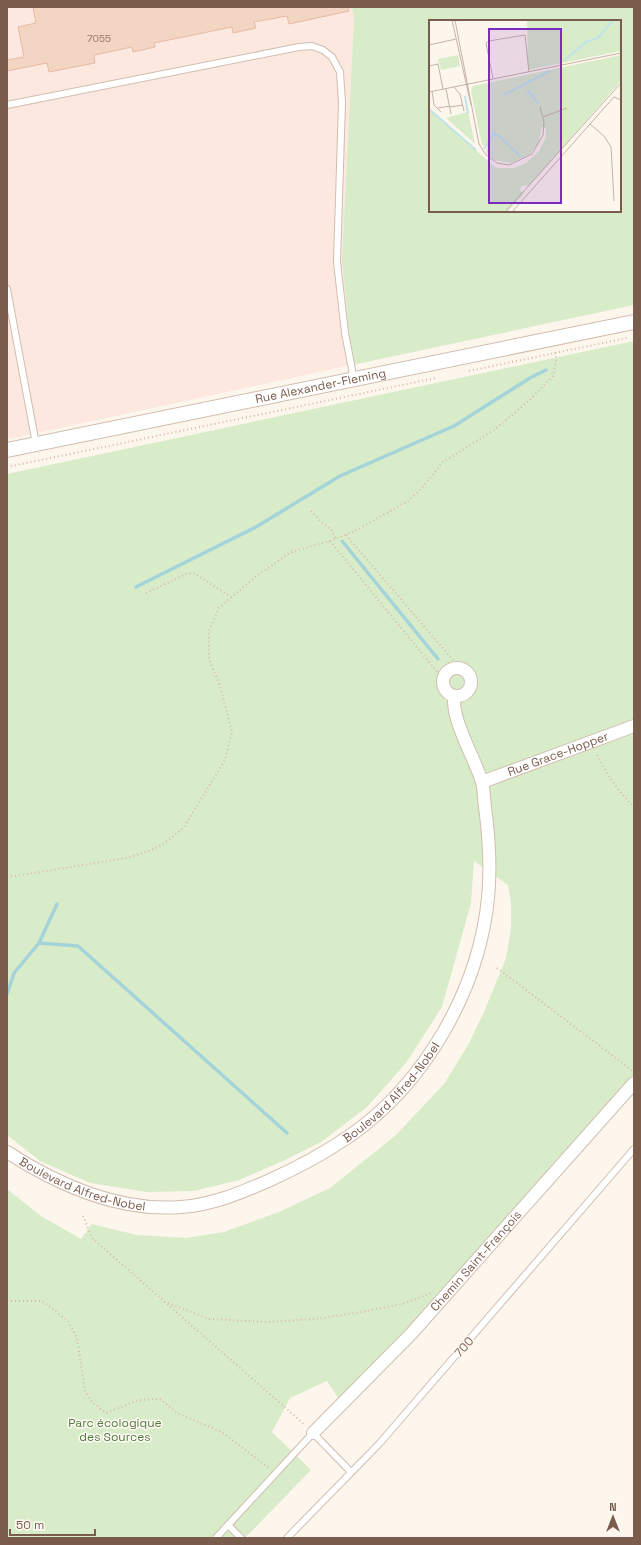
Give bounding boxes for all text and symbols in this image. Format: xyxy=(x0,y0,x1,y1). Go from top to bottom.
inset map xyxy=(429,20,621,212)
house number: 7055 xyxy=(87,32,111,45)
street label: Rue Alexander-Fleming xyxy=(254,365,387,407)
street label: Rue Grace-Hopper xyxy=(505,728,611,780)
street label: Boulevard Alfred-Nobel xyxy=(340,1039,443,1146)
street label: Boulevard Alfred-Nobel xyxy=(16,1154,146,1214)
street label: Chemin Saint-François xyxy=(427,1207,525,1315)
street label: 700 xyxy=(451,1333,477,1361)
park label: Parc écologique des Sources xyxy=(68,1415,162,1445)
north arrow xyxy=(593,1497,633,1537)
text: N xyxy=(609,1500,617,1514)
scale bar xyxy=(10,1511,95,1537)
text: 50 m xyxy=(16,1517,44,1533)

